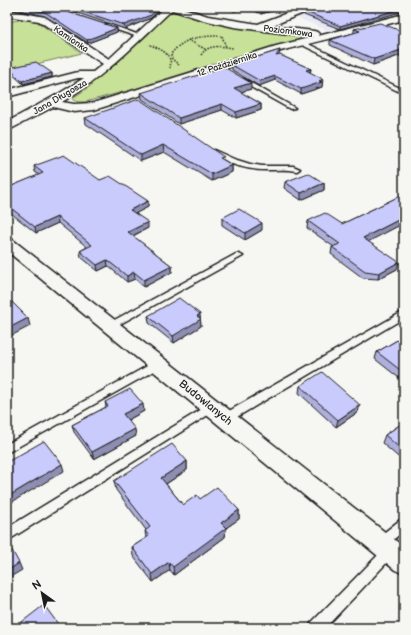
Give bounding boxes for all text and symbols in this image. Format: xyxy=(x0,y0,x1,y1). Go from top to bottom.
street label: Poziomkowa xyxy=(263,23,313,40)
street label: Kamionka xyxy=(51,24,90,55)
street label: 12 Października xyxy=(196,50,258,79)
street label: Jana Długosza xyxy=(31,78,89,117)
street label: Budowlanych xyxy=(176,377,235,428)
north arrow xyxy=(22,573,62,613)
text: N xyxy=(30,577,44,593)

